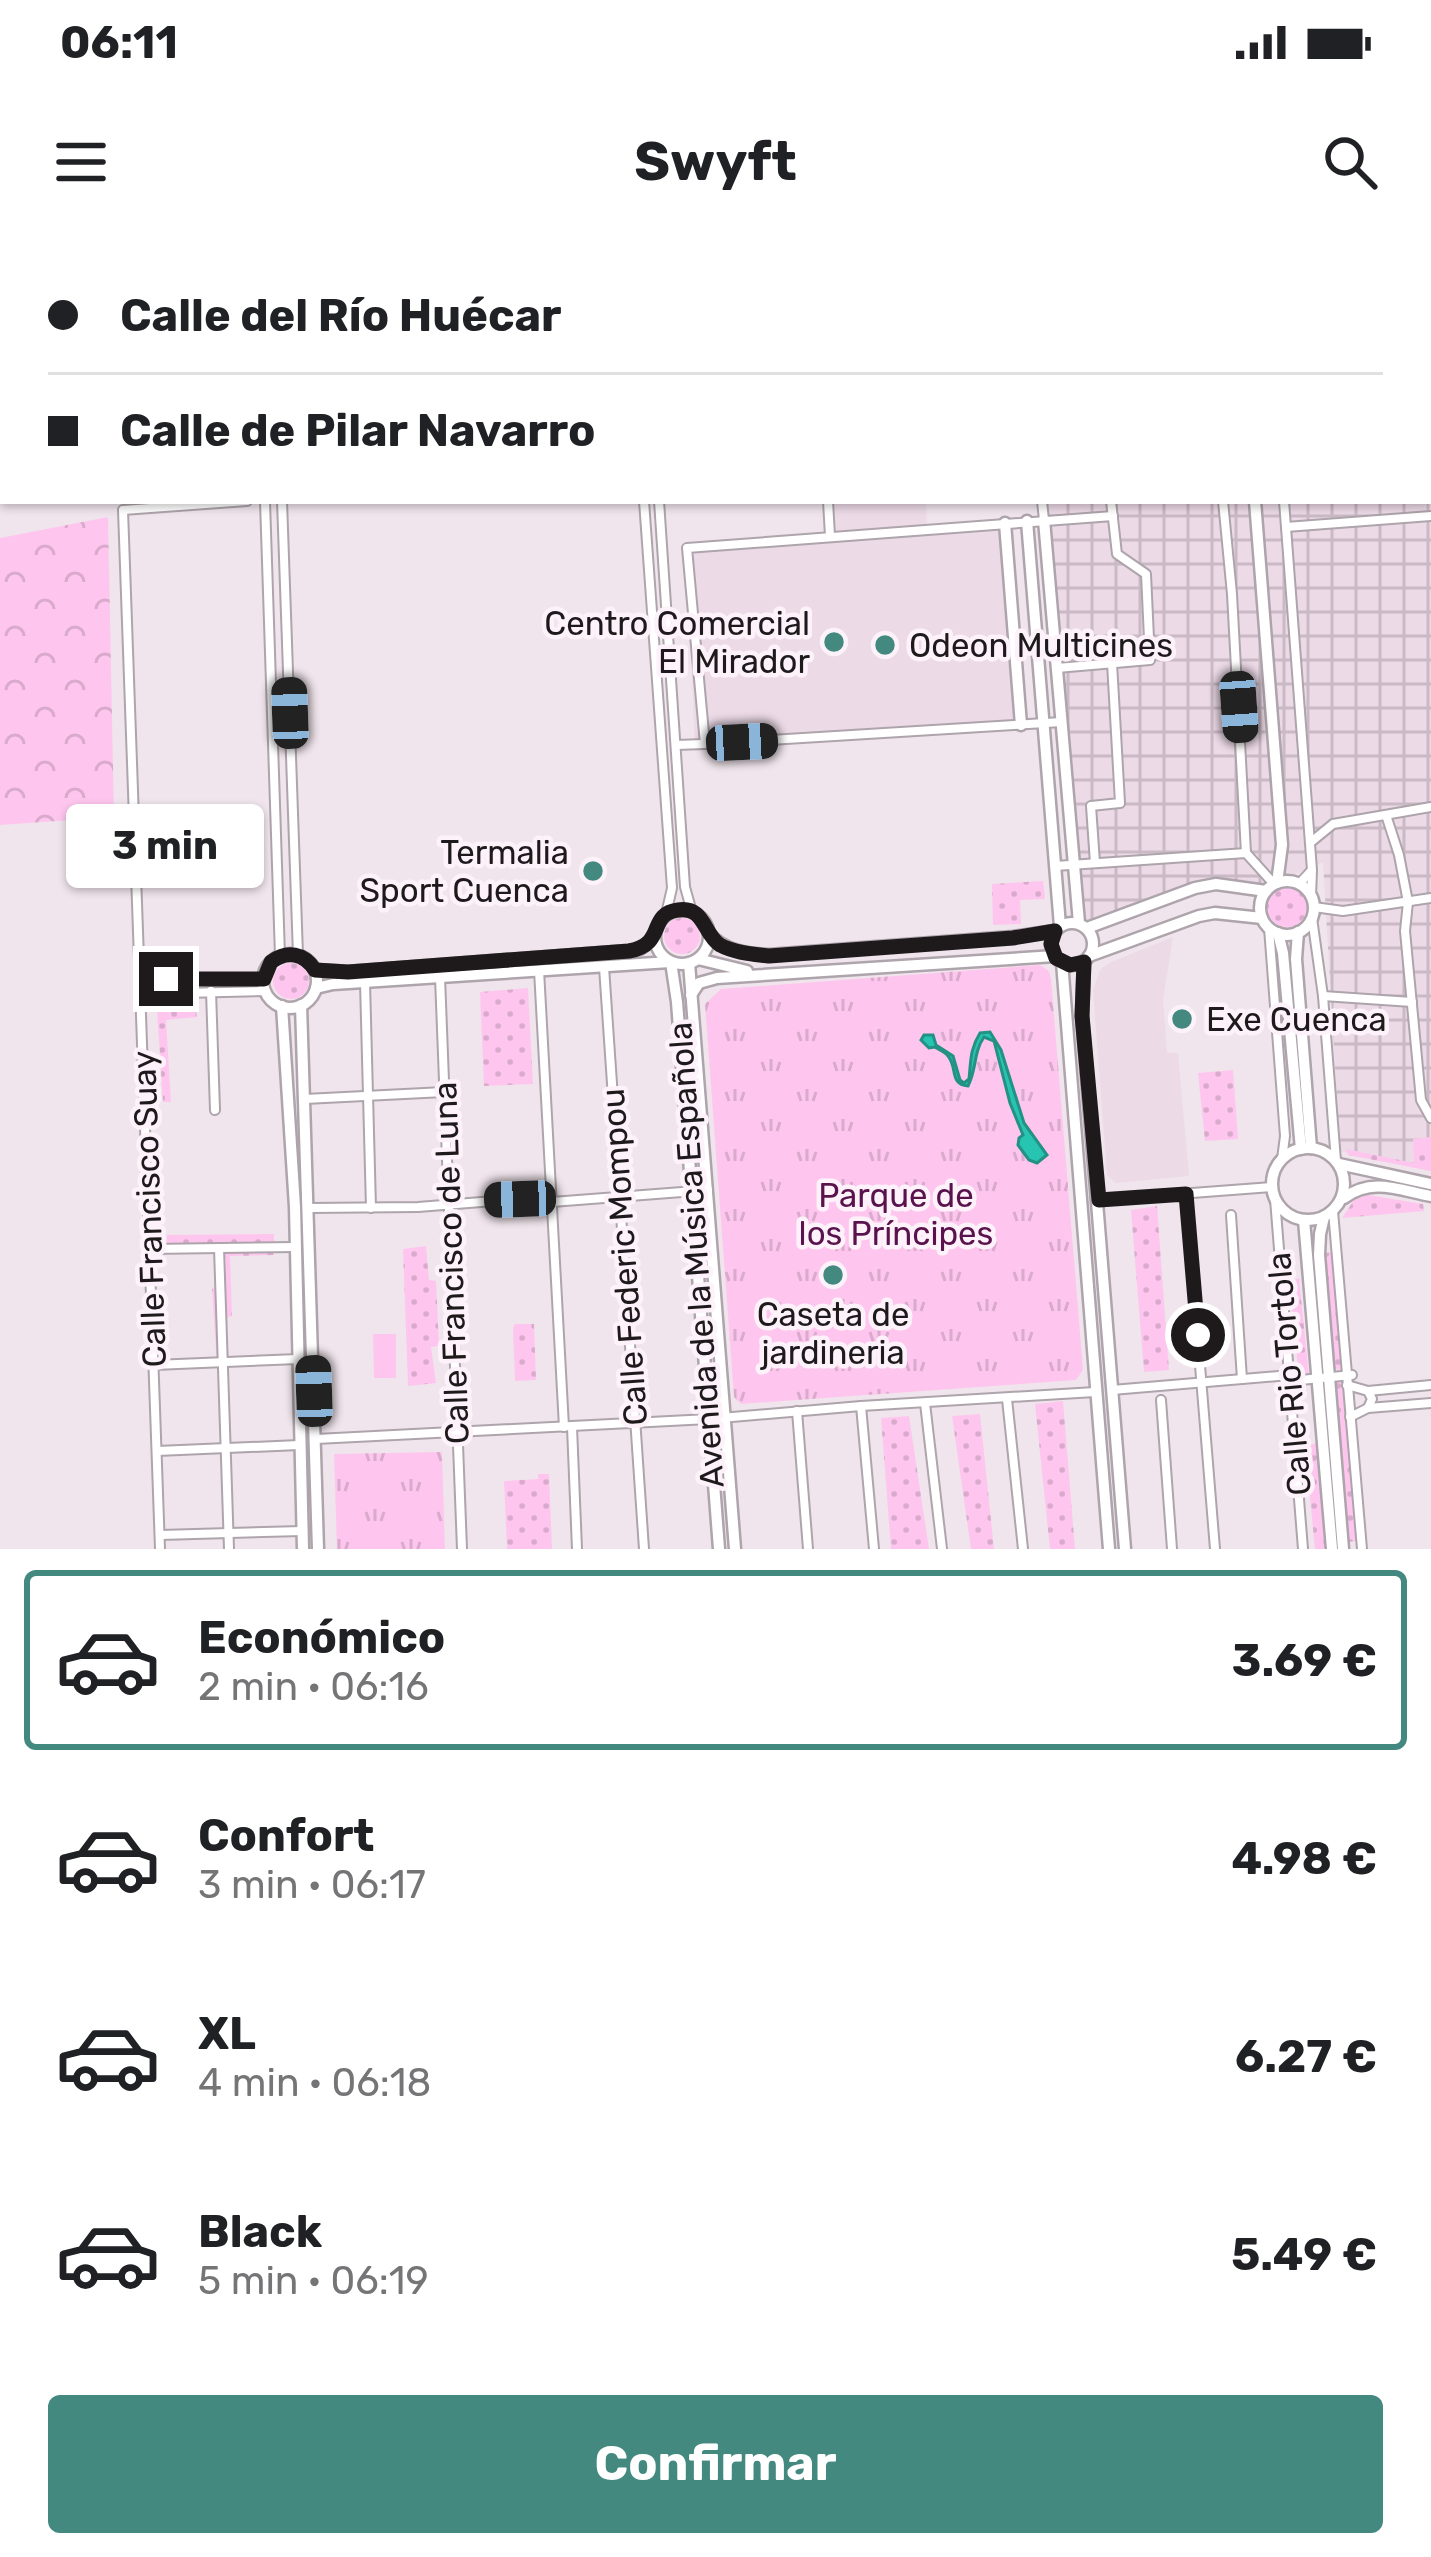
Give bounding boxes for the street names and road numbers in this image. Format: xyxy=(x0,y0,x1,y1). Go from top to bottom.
street label: Avenida de la Música Española xyxy=(660,1021,732,1489)
street label: Calle Francisco Suay xyxy=(124,1050,174,1368)
street label: Calle Francisco de Luna xyxy=(425,1081,477,1445)
street label: Calle Federic Mompou xyxy=(593,1087,655,1427)
street label: Calle Rio Tortola xyxy=(1259,1251,1319,1497)

